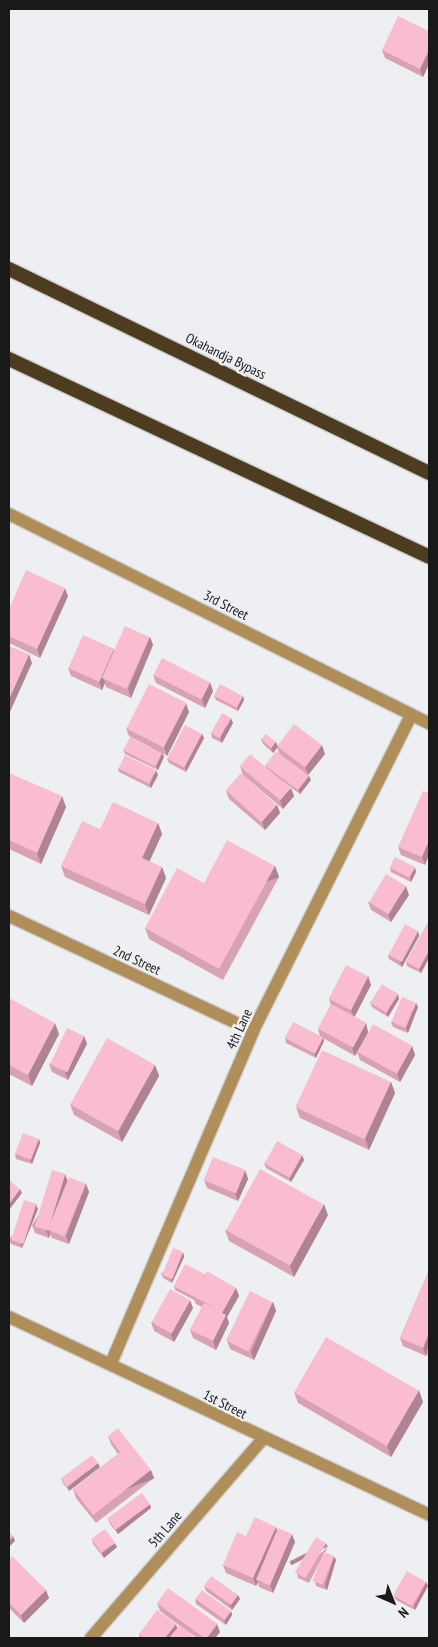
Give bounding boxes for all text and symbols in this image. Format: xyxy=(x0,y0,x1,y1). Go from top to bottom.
street label: Okahandja Bypass xyxy=(183,329,269,383)
street label: 3rd Street xyxy=(201,587,251,623)
street label: 2nd Street xyxy=(111,942,163,978)
street label: 4th Lane xyxy=(222,1006,256,1052)
street label: 1st Street xyxy=(200,1386,250,1422)
street label: 5th Lane xyxy=(145,1507,185,1551)
north arrow xyxy=(368,1577,418,1627)
text: N xyxy=(394,1604,412,1622)

